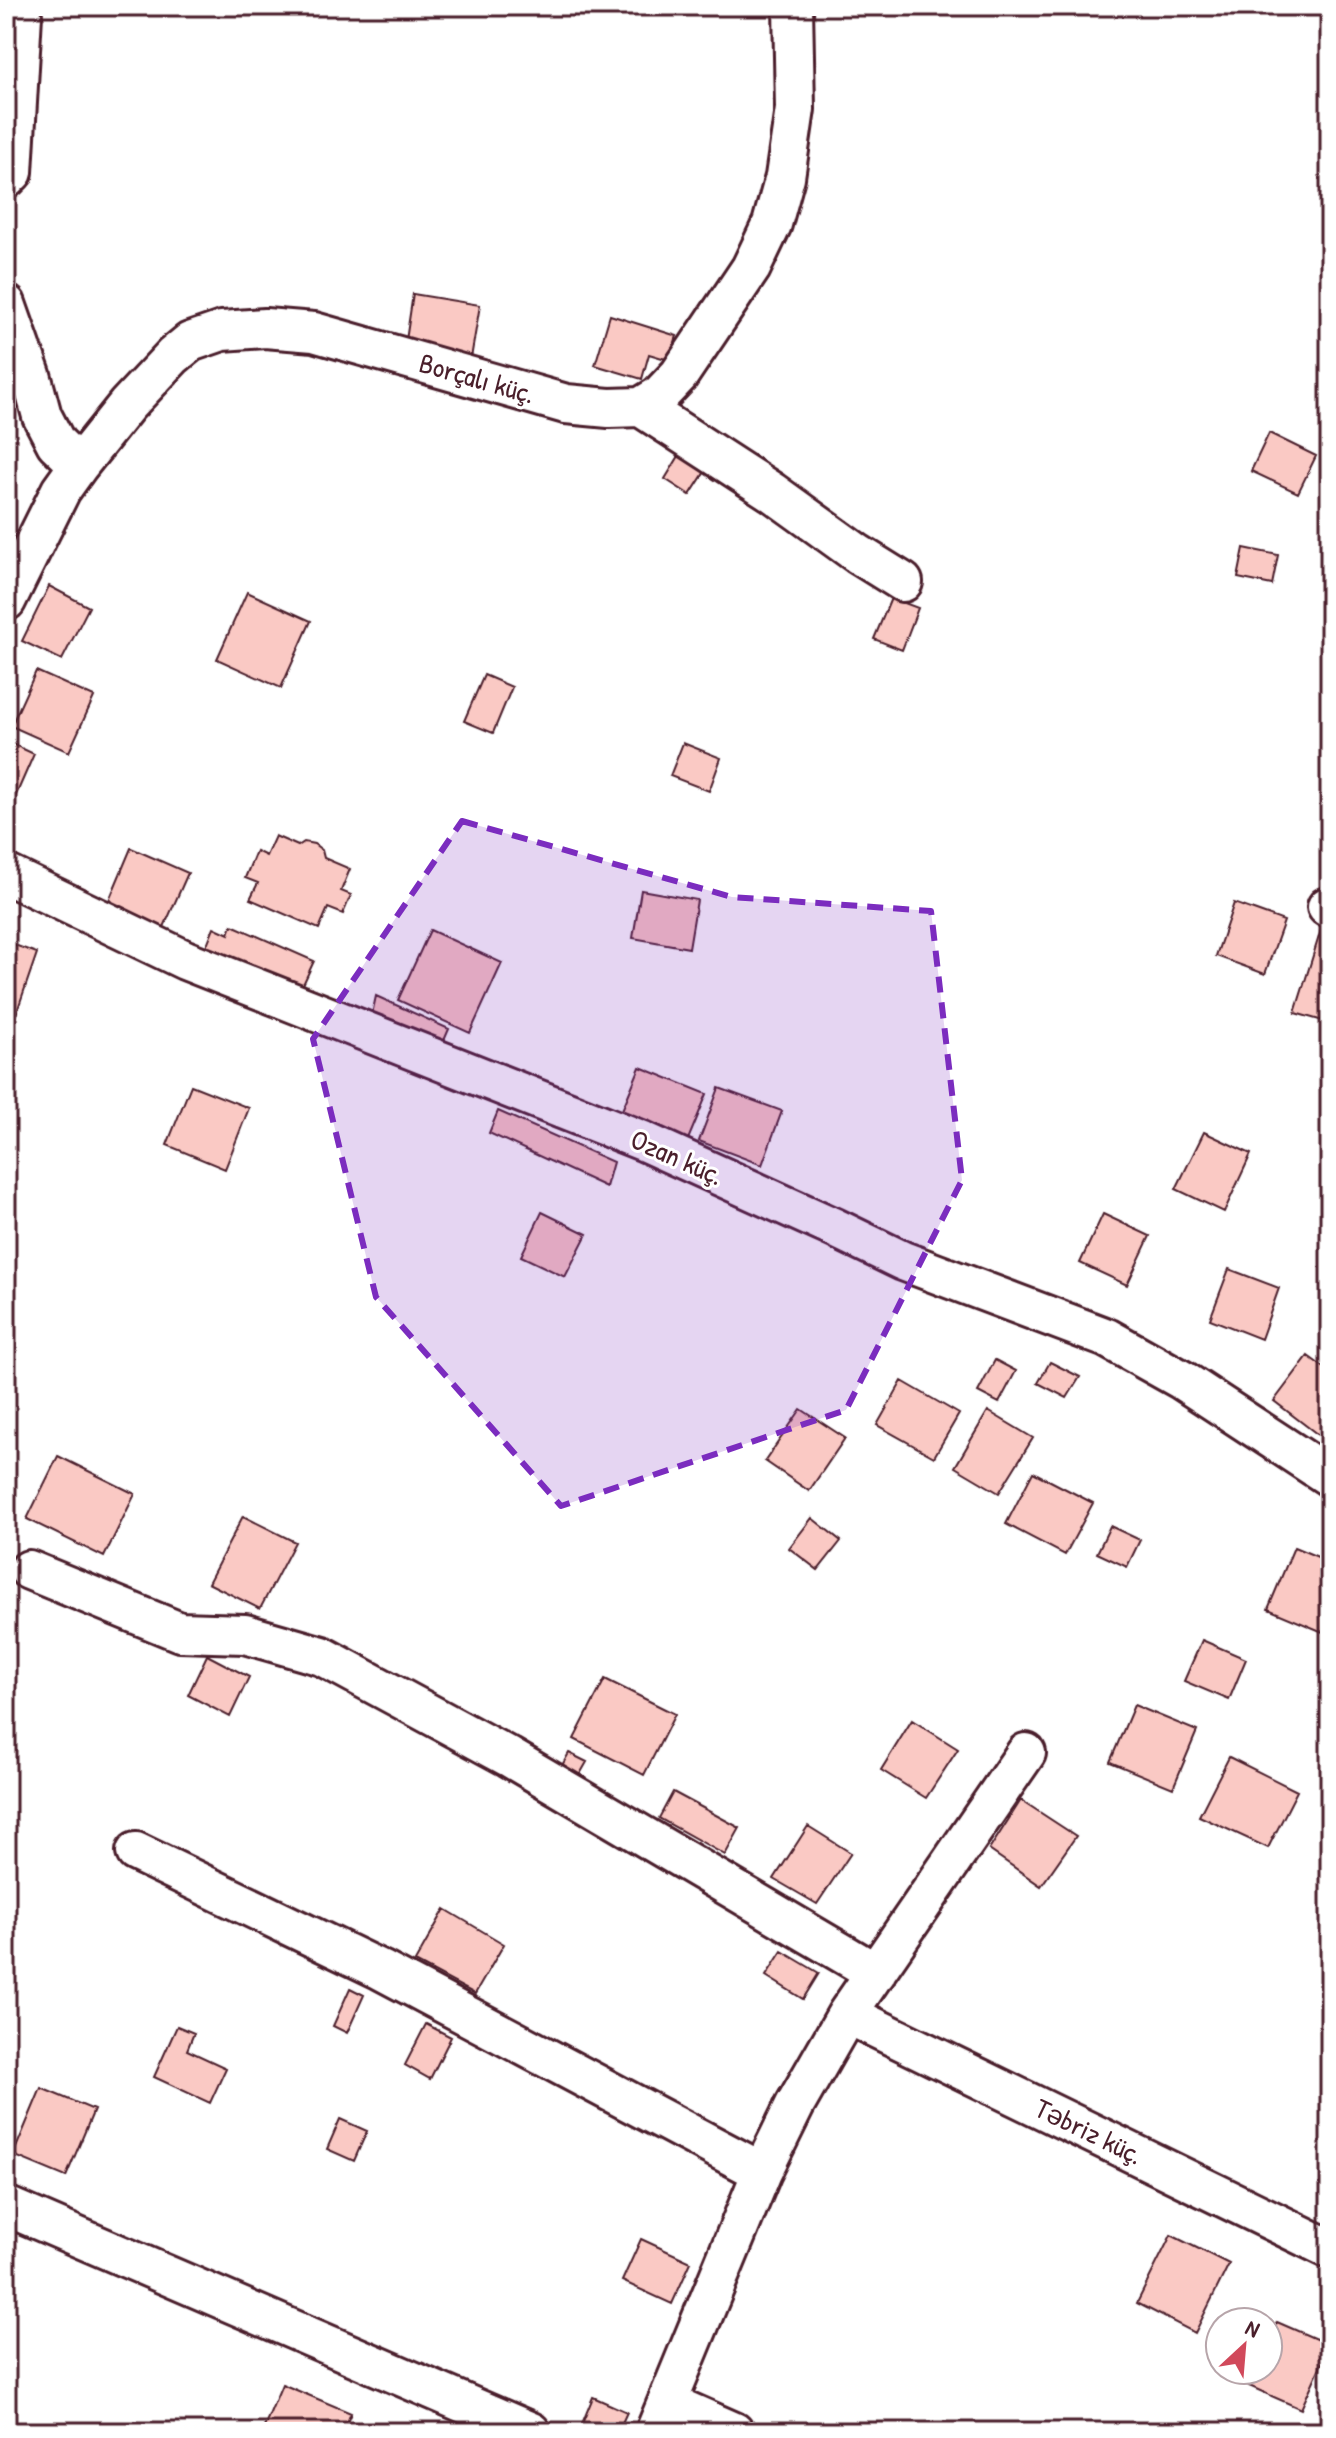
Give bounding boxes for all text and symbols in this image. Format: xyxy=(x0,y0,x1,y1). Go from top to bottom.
street label: Borçalı küç. xyxy=(415,343,539,413)
street label: Ozan küç. xyxy=(625,1120,729,1194)
street label: Təbriz küç. xyxy=(1029,2089,1149,2173)
north arrow xyxy=(1204,2306,1284,2386)
text: N xyxy=(1241,2312,1265,2344)

